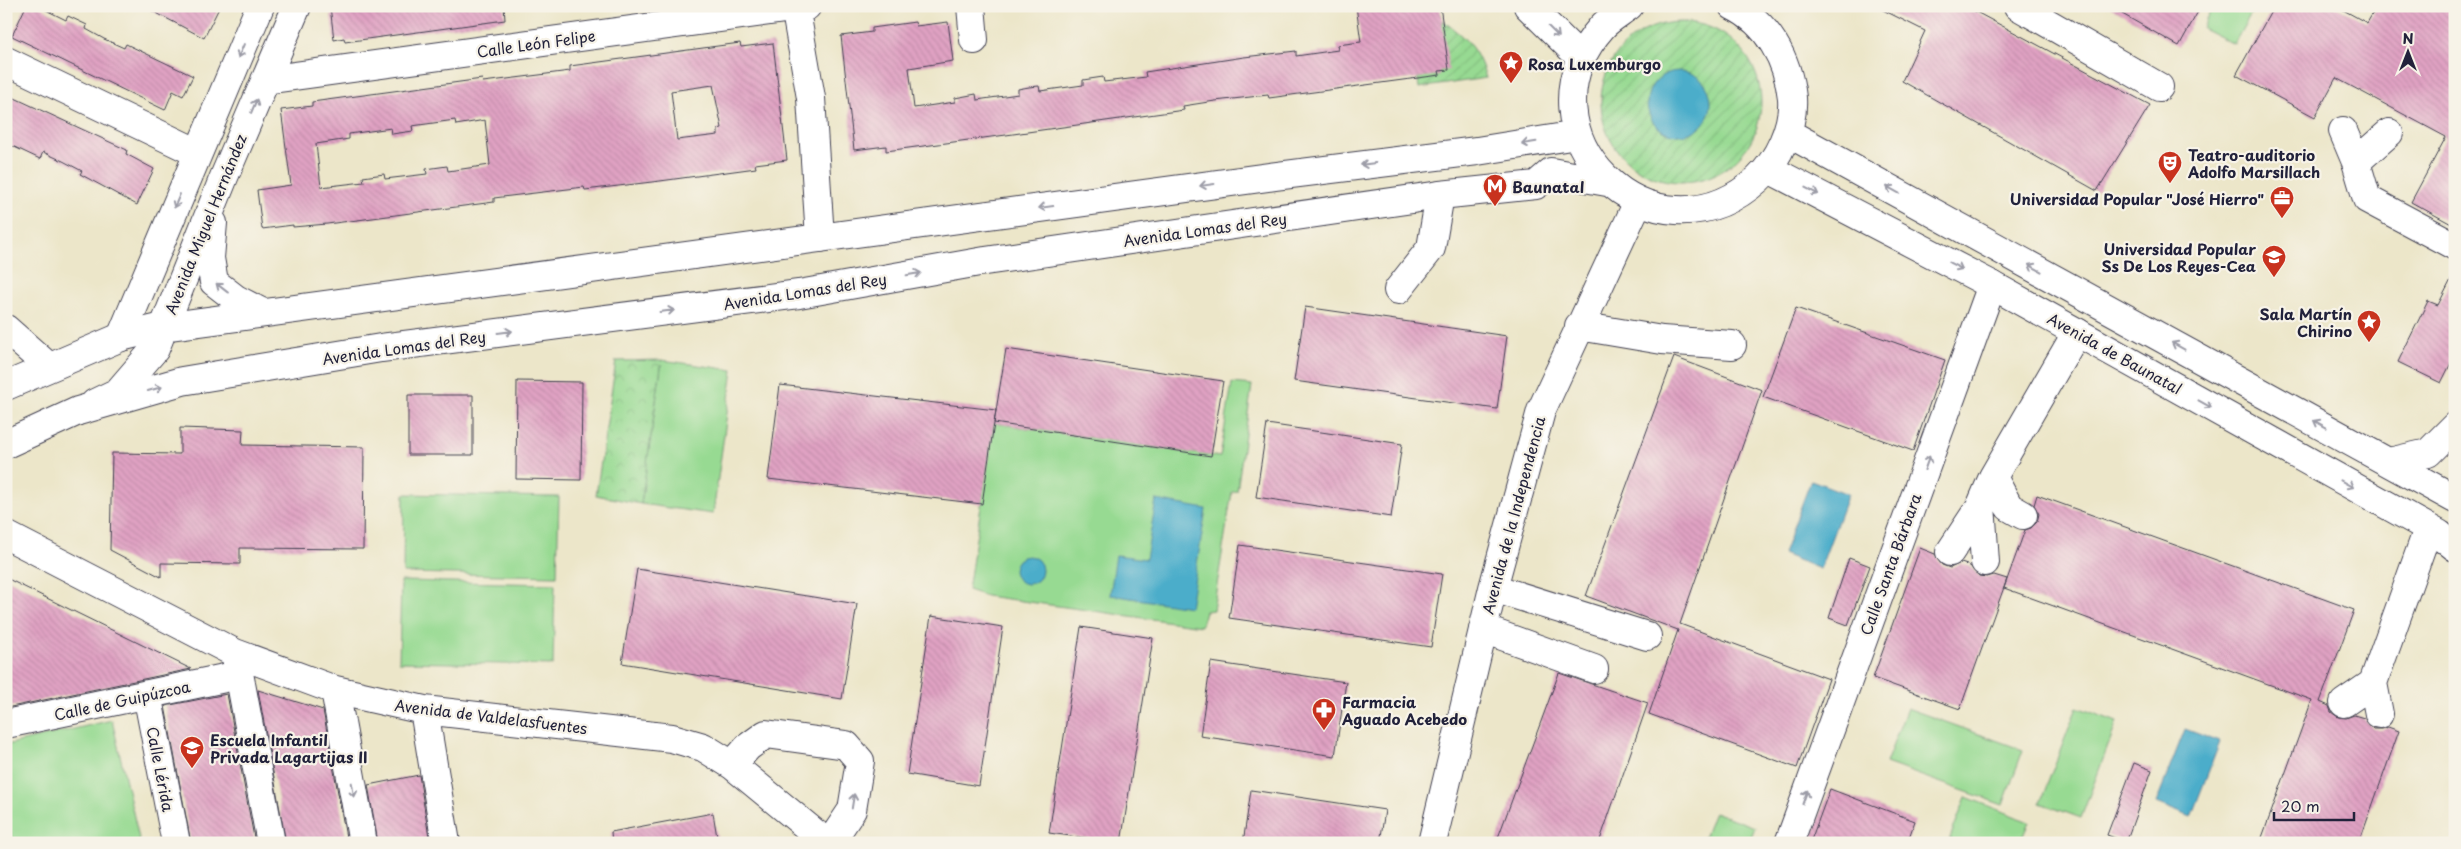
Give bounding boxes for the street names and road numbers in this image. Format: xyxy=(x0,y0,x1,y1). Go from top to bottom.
street label: Calle León Felipe xyxy=(475,23,597,63)
street label: Avenida Miguel Hernández xyxy=(158,130,252,318)
street label: Avenida Lomas del Rey xyxy=(1122,206,1288,252)
street label: Avenida Lomas del Rey xyxy=(722,267,888,315)
street label: Avenida de Baunatal xyxy=(2044,306,2186,400)
street label: Avenida Lomas del Rey xyxy=(321,324,487,370)
street label: Avenida de la Independencia xyxy=(1476,413,1551,616)
street label: Calle Santa Bárbara xyxy=(1854,489,1927,638)
street label: Calle de Guipúzcoa xyxy=(52,674,193,726)
street label: Avenida de Valdelasfuentes xyxy=(393,693,589,739)
street label: Calle Lérida xyxy=(142,725,181,814)

